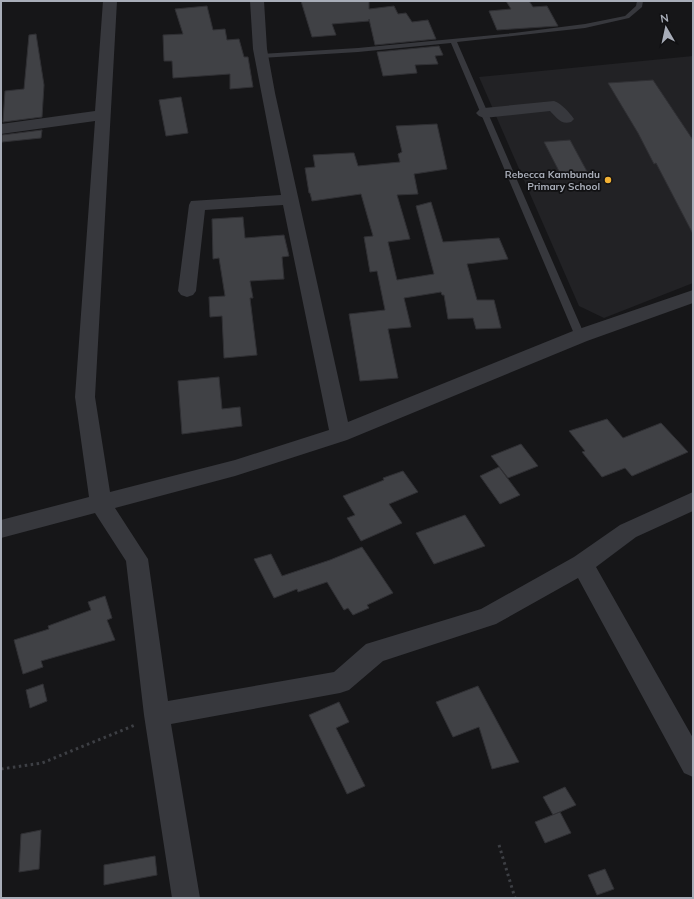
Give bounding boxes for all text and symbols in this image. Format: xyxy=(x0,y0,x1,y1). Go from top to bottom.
north arrow xyxy=(646,8,686,48)
text: N xyxy=(659,11,670,26)
place label: Rebecca Kambundu Primary School xyxy=(505,168,600,193)
marker: Rebecca Kambundu Primary School xyxy=(603,175,613,185)

